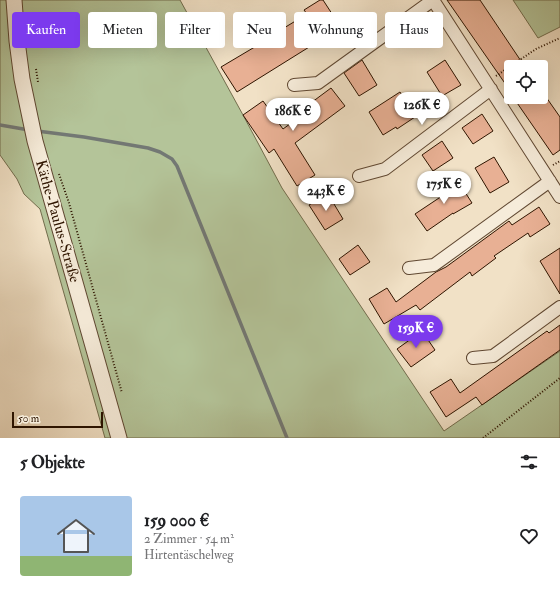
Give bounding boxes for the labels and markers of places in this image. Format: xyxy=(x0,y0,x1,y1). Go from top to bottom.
pin: 126K € xyxy=(389,92,455,126)
pin: 186K € xyxy=(260,98,326,132)
pin: 175K € xyxy=(411,171,477,205)
pin: 243K € xyxy=(293,178,359,212)
pin: 159K € xyxy=(383,315,449,349)

